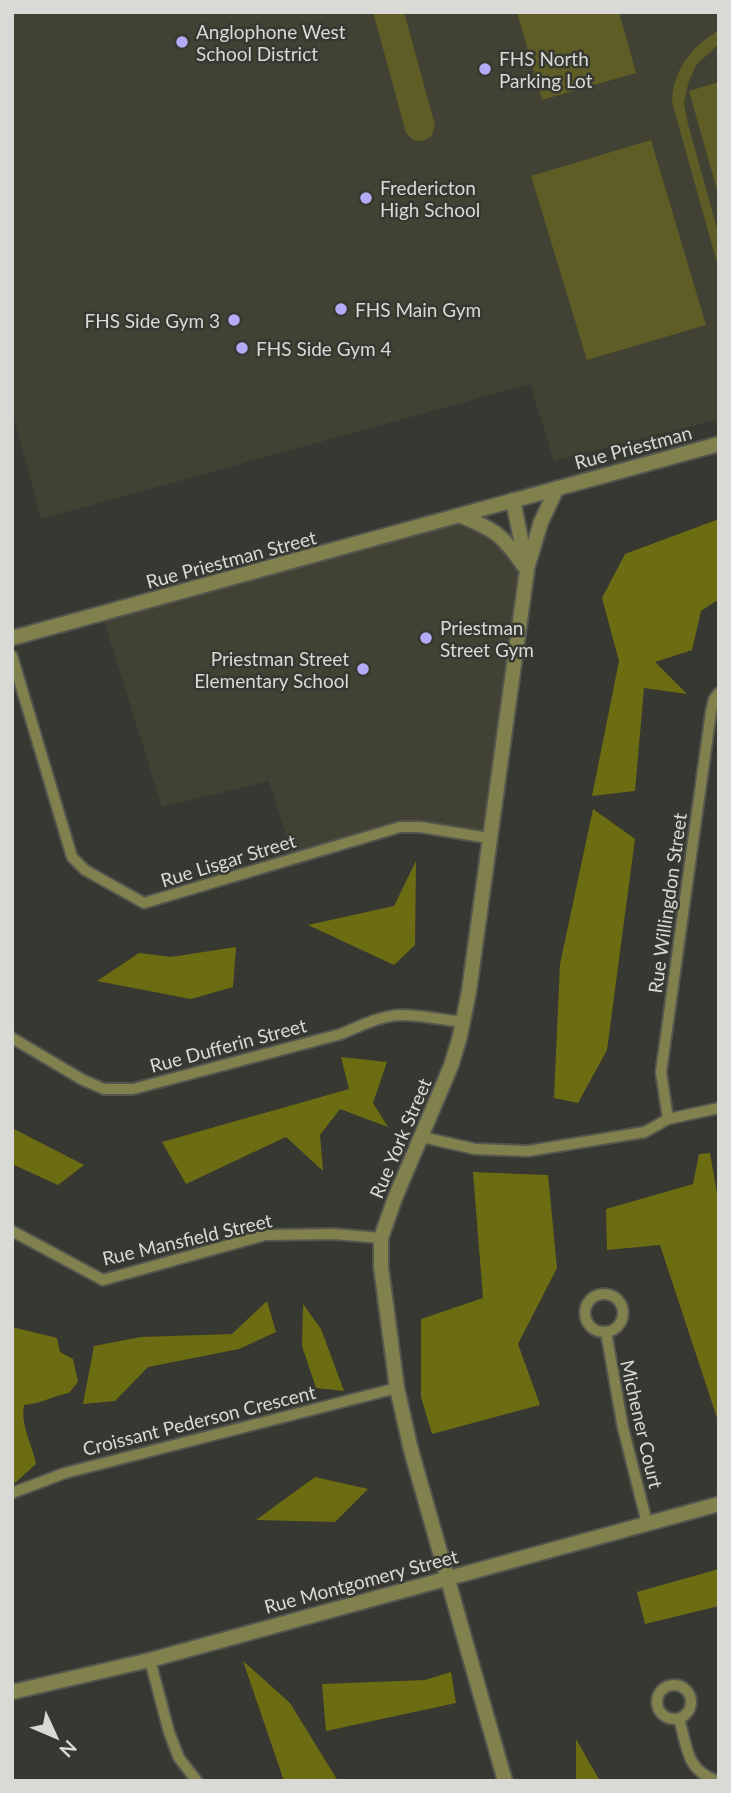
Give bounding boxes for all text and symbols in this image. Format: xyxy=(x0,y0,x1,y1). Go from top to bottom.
place label: Anglophone West School District xyxy=(196,20,346,65)
marker: Anglophone West School District xyxy=(174,34,190,50)
place label: FHS North Parking Lot xyxy=(499,47,593,92)
marker: FHS North Parking Lot xyxy=(477,61,493,77)
place label: Fredericton High School xyxy=(380,176,480,221)
marker: Fredericton High School xyxy=(358,190,374,206)
place label: FHS Main Gym xyxy=(355,298,481,321)
marker: FHS Main Gym xyxy=(333,301,349,317)
place label: FHS Side Gym 3 xyxy=(84,309,220,332)
marker: FHS Side Gym 3 xyxy=(226,312,242,328)
place label: FHS Side Gym 4 xyxy=(256,337,392,360)
marker: FHS Side Gym 4 xyxy=(234,340,250,356)
street label: Rue Priestman xyxy=(572,420,694,474)
street label: Rue Priestman Street xyxy=(143,525,319,593)
place label: Priestman Street Gym xyxy=(440,616,534,661)
marker: Priestman Street Gym xyxy=(418,630,434,646)
place label: Priestman Street Elementary School xyxy=(194,647,349,692)
marker: Priestman Street Elementary School xyxy=(355,661,371,677)
street label: Rue Willingdon Street xyxy=(643,811,691,995)
street label: Rue Lisgar Street xyxy=(158,828,299,891)
street label: Rue Dufferin Street xyxy=(147,1013,309,1077)
street label: Rue York Street xyxy=(364,1074,436,1202)
street label: Rue Mansfield Street xyxy=(100,1208,274,1270)
street label: Michener Court xyxy=(616,1357,668,1491)
street label: Croissant Pederson Crescent xyxy=(80,1380,318,1460)
street label: Rue Montgomery Street xyxy=(262,1544,461,1618)
north arrow xyxy=(21,1702,91,1772)
text: N xyxy=(55,1736,82,1762)

